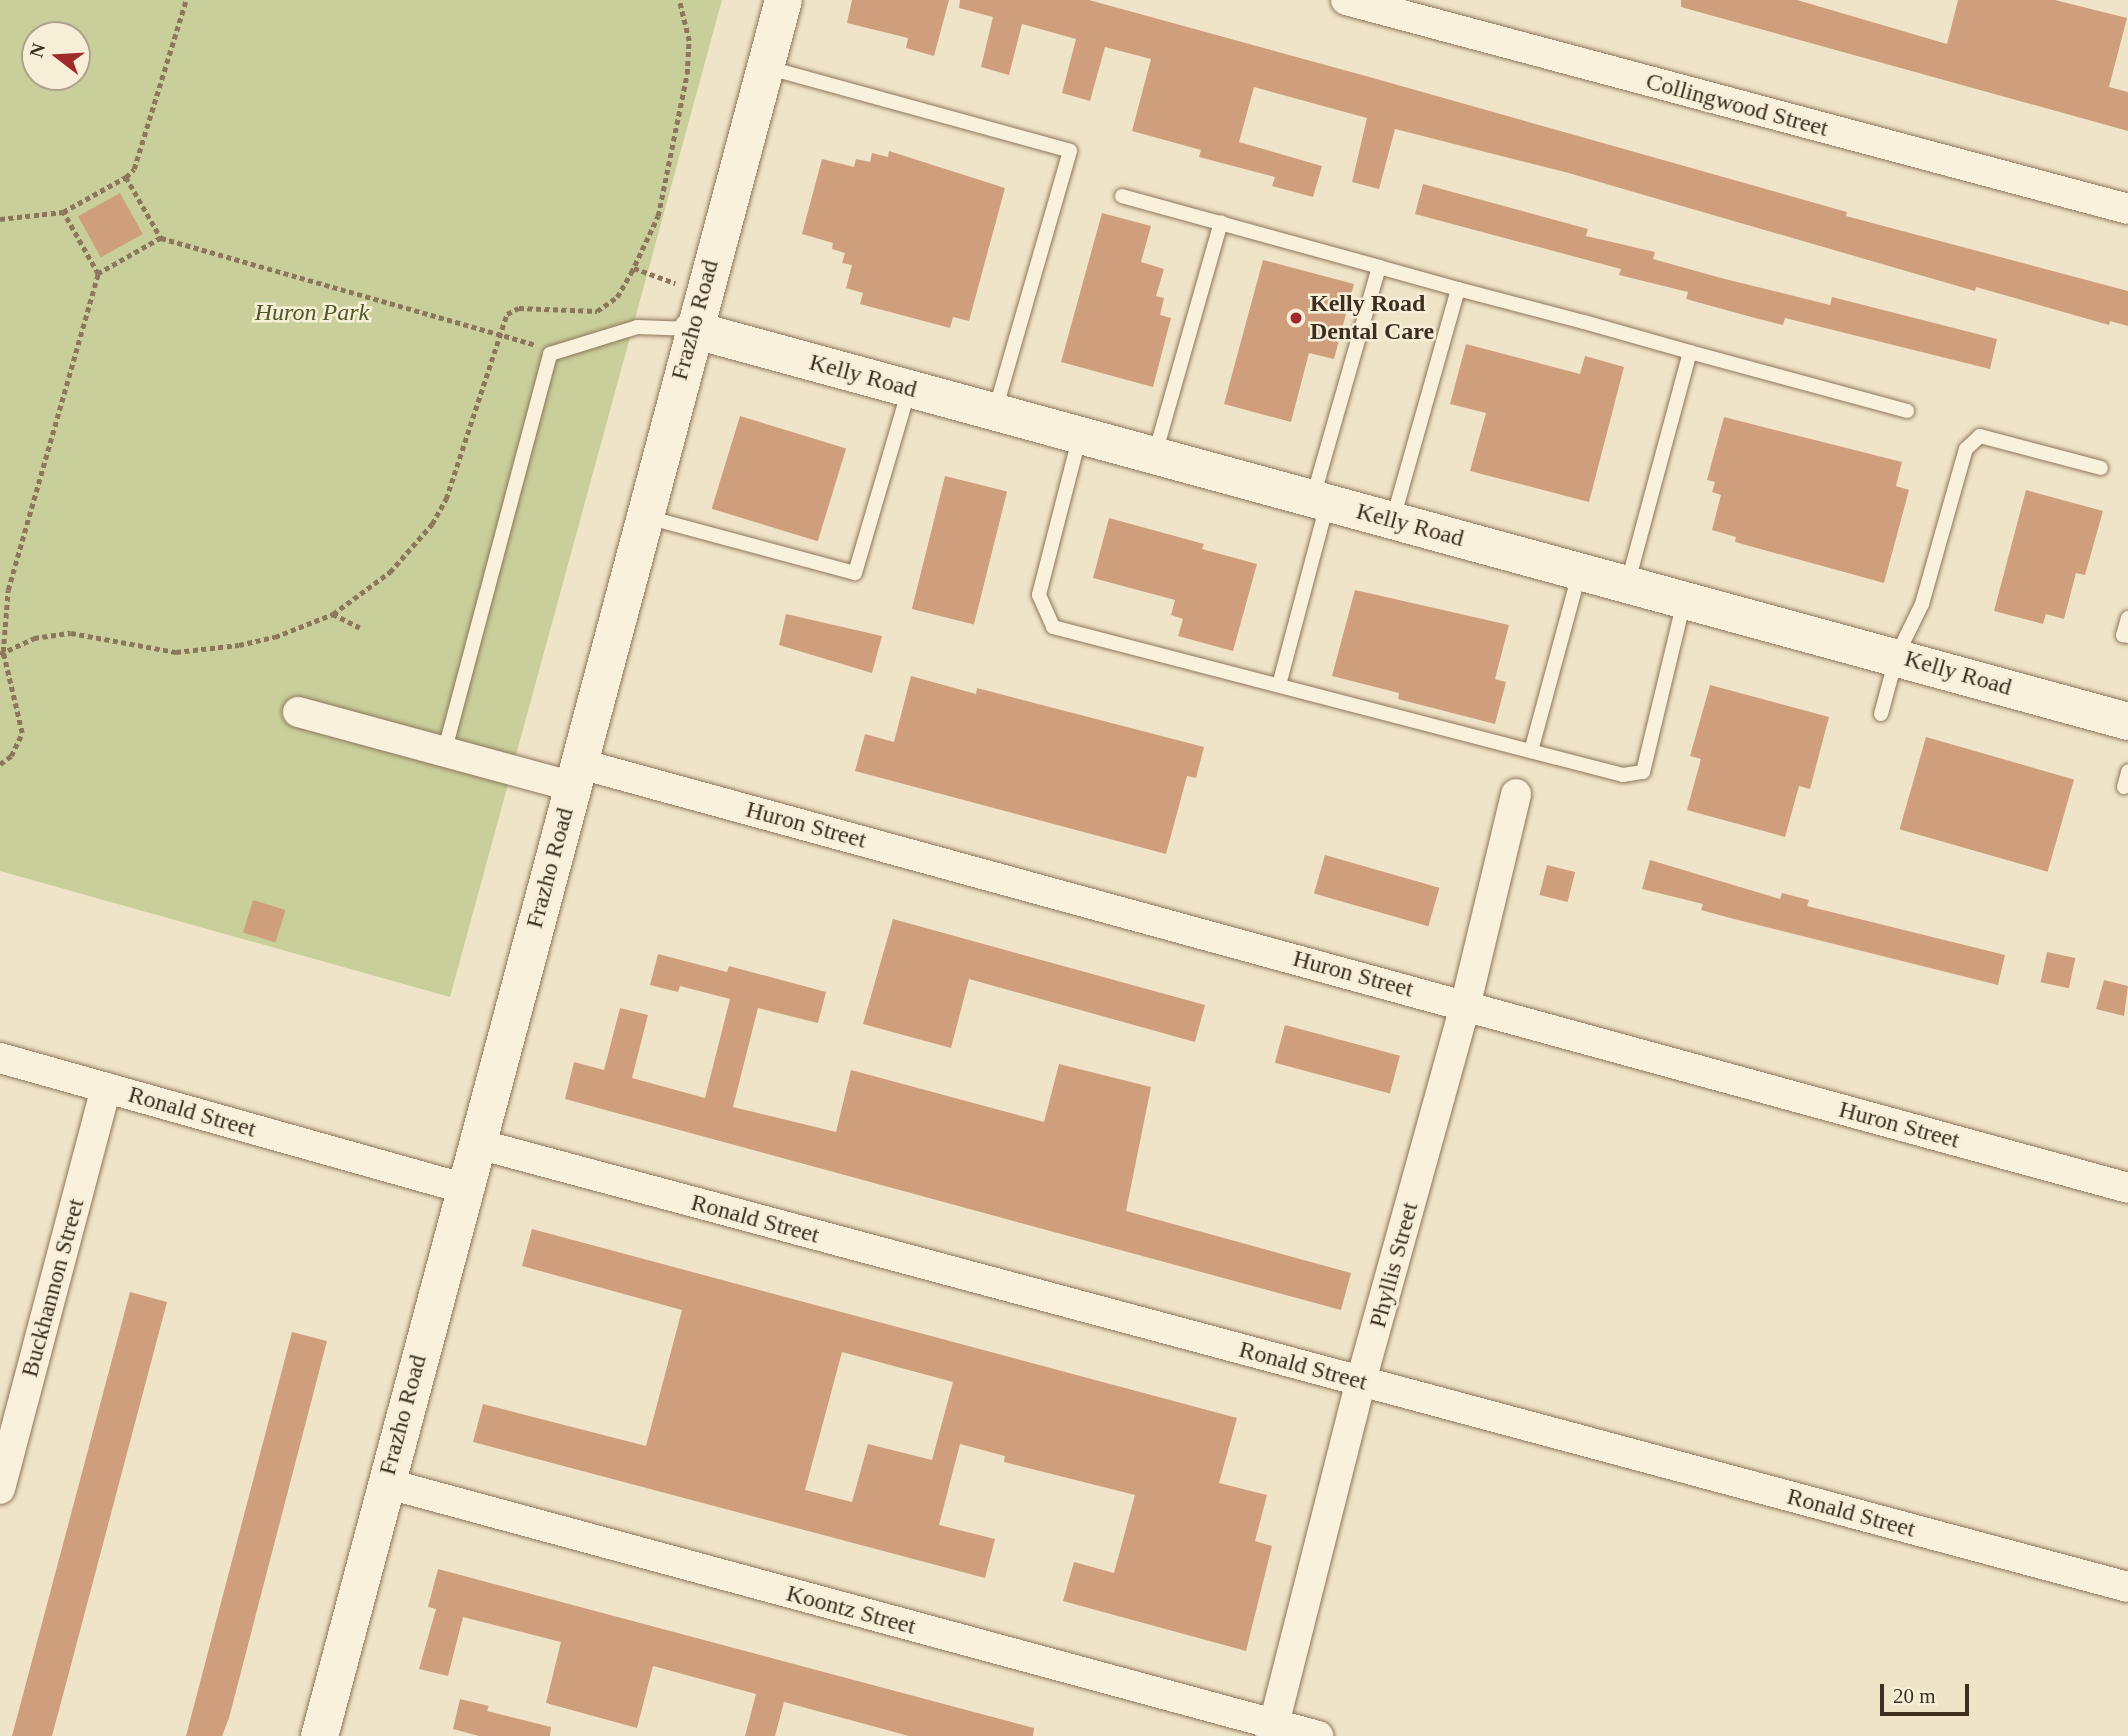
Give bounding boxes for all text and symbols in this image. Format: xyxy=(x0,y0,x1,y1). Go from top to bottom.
north arrow xyxy=(21,21,91,91)
text: N xyxy=(25,41,49,60)
street label: Collingwood Street xyxy=(1643,67,1831,143)
street label: Frazho Road xyxy=(665,257,725,383)
place label: Kelly Road Dental Care xyxy=(1310,290,1434,346)
park label: Huron Park xyxy=(255,299,369,327)
marker: Kelly Road Dental Care xyxy=(1288,310,1304,326)
street label: Kelly Road xyxy=(806,348,920,404)
street label: Kelly Road xyxy=(1353,497,1467,553)
street label: Kelly Road xyxy=(1901,644,2015,702)
street label: Huron Street xyxy=(743,795,869,855)
street label: Frazho Road xyxy=(520,805,580,931)
street label: Huron Street xyxy=(1290,944,1416,1004)
street label: Ronald Street xyxy=(125,1080,259,1144)
street label: Huron Street xyxy=(1836,1095,1962,1155)
street label: Ronald Street xyxy=(688,1188,822,1250)
street label: Buckhannon Street xyxy=(15,1196,91,1380)
street label: Phyllis Street xyxy=(1363,1199,1425,1331)
street label: Ronald Street xyxy=(1236,1335,1370,1397)
street label: Frazho Road xyxy=(373,1352,433,1478)
street label: Ronald Street xyxy=(1784,1482,1918,1544)
street label: Koontz Street xyxy=(783,1579,919,1641)
scale bar xyxy=(1883,1670,1972,1714)
text: 20 m xyxy=(1893,1684,1936,1708)

